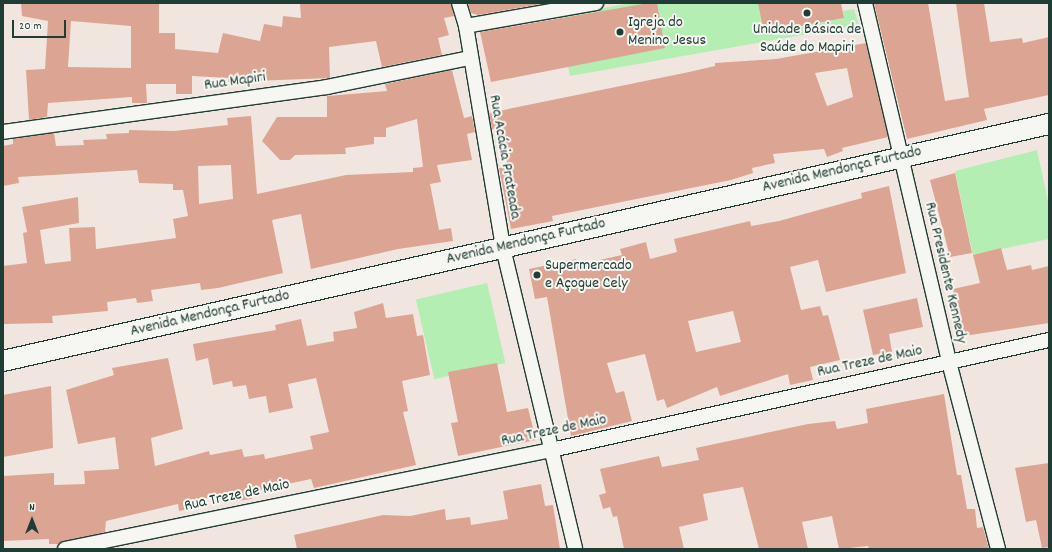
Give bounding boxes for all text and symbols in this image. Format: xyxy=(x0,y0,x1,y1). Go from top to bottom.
marker: Unidade Básica de Saúde do Mapiri xyxy=(801,7,813,19)
scale bar xyxy=(14,12,68,38)
place label: Igreja do Menino Jesus xyxy=(628,13,706,51)
text: 20 m xyxy=(19,18,42,35)
place label: Unidade Básica de Saúde do Mapiri xyxy=(753,20,861,58)
marker: Igreja do Menino Jesus xyxy=(615,27,625,37)
street label: Rua Mapiri xyxy=(203,68,267,96)
street label: Rua Acácia Prateada xyxy=(484,93,524,221)
street label: Avenida Mendonça Furtado xyxy=(760,142,924,198)
street label: Rua Presidente Kennedy xyxy=(919,200,971,346)
street label: Avenida Mendonça Furtado xyxy=(444,214,608,270)
place label: Supermercado e Açogue Cely xyxy=(545,256,632,294)
marker: Supermercado e Açogue Cely xyxy=(532,270,542,280)
street label: Avenida Mendonça Furtado xyxy=(128,286,292,342)
street label: Rua Treze de Maio xyxy=(816,341,924,383)
street label: Rua Treze de Maio xyxy=(500,410,608,452)
street label: Rua Treze de Maio xyxy=(183,475,291,517)
north arrow xyxy=(12,500,52,540)
text: N xyxy=(29,500,35,516)

